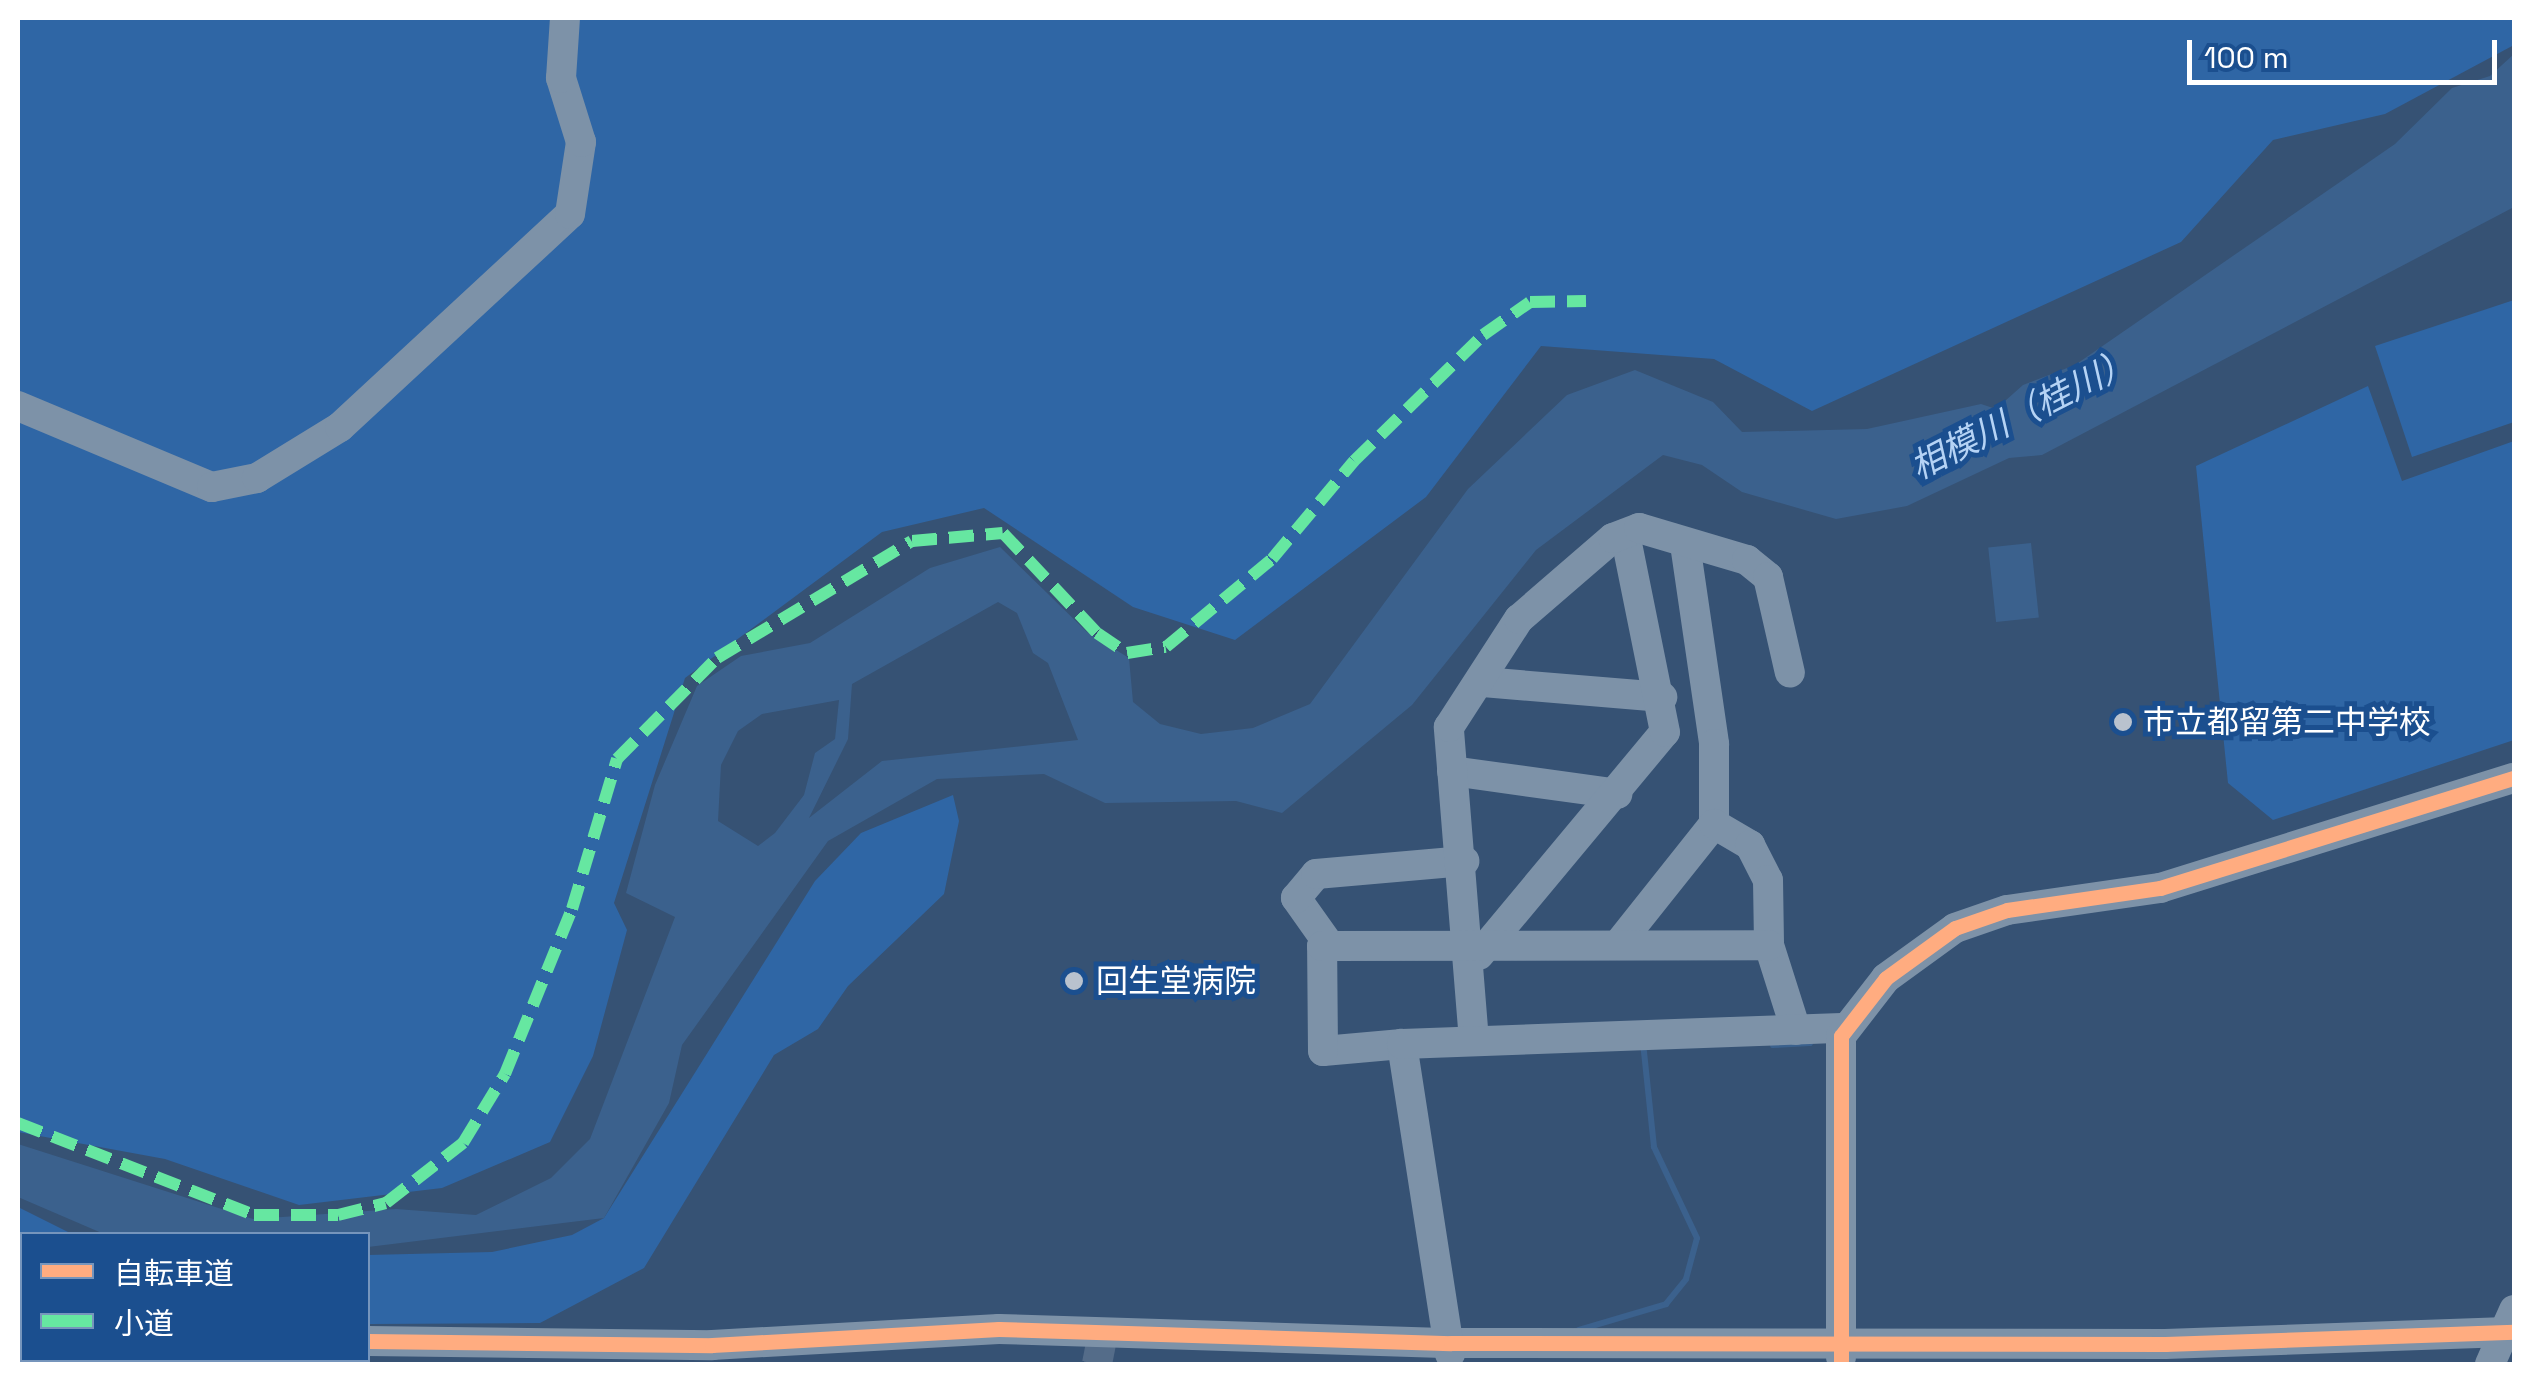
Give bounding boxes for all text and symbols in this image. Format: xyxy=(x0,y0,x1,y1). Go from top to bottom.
scale bar xyxy=(2192,20,2502,82)
text: 100 m xyxy=(2204,38,2289,77)
water label: 相模川（桂川） xyxy=(1903,340,2141,488)
place label: 市立都留第二中学校 xyxy=(2143,703,2431,741)
marker: 市立都留第二中学校 xyxy=(2112,711,2134,733)
place label: 回生堂病院 xyxy=(1096,962,1256,1000)
marker: 回生堂病院 xyxy=(1061,968,1087,994)
legend xyxy=(20,1232,370,1362)
text: 自転車道 xyxy=(114,1254,234,1293)
text: 小道 xyxy=(114,1304,174,1343)

